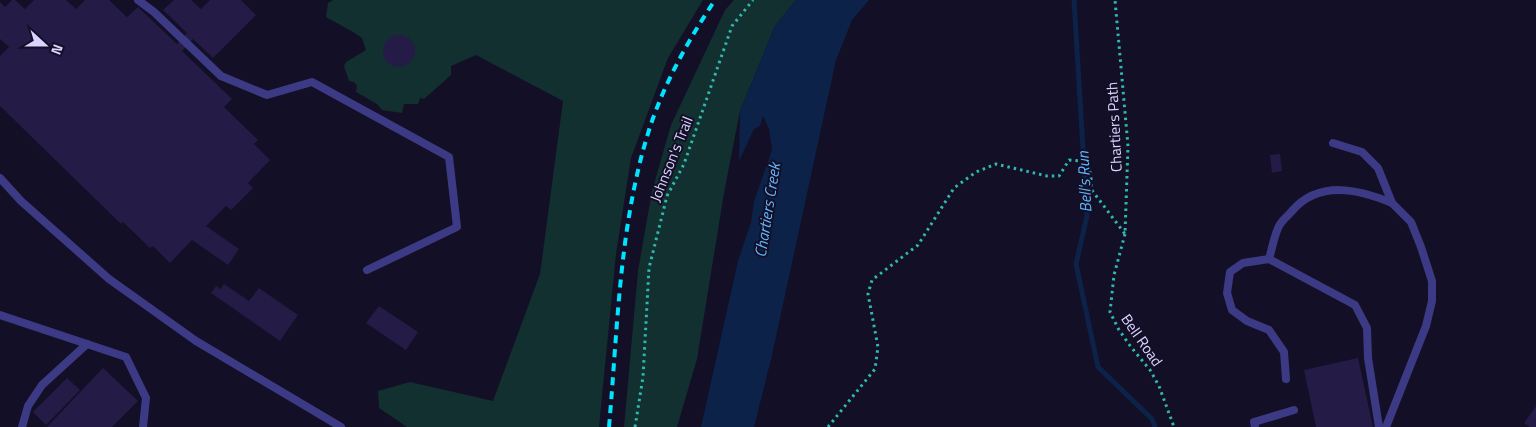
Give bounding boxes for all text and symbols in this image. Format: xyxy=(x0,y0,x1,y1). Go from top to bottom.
north arrow xyxy=(20,20,70,70)
text: N xyxy=(46,42,69,58)
street label: Chartiers Path xyxy=(1100,81,1128,173)
street label: Johnson's Trail xyxy=(643,113,699,205)
water label: Bell's Run xyxy=(1070,150,1098,213)
water label: Chartiers Creek xyxy=(748,159,787,259)
street label: Bell Road xyxy=(1116,309,1168,371)

